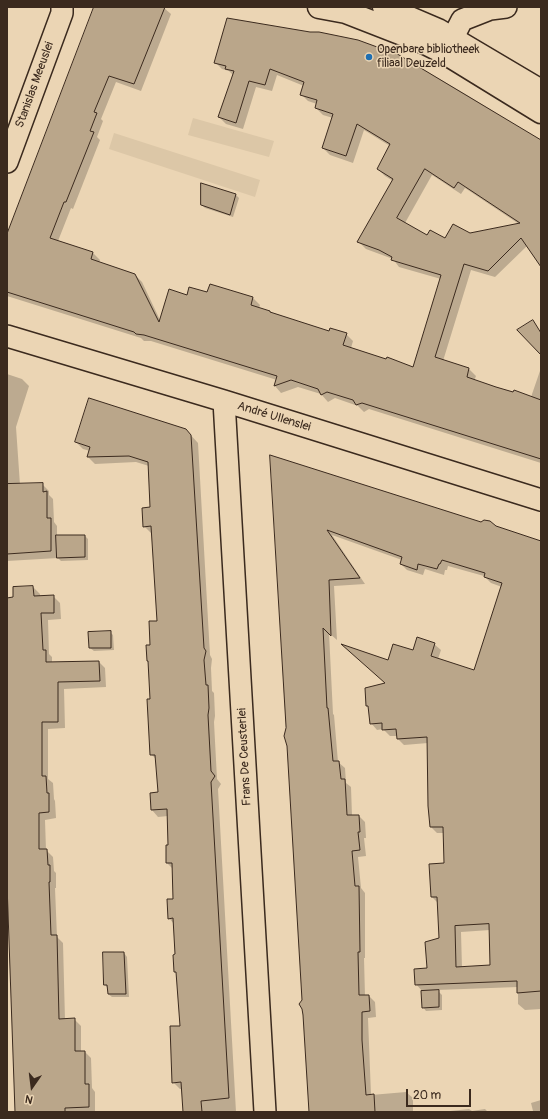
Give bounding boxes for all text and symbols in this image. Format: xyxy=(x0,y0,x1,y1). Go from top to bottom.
street label: Stanislas Meeuslei xyxy=(13,40,57,130)
place label: Openbare bibliotheek filiaal Deuzeld xyxy=(377,43,479,71)
marker: Openbare bibliotheek filiaal Deuzeld xyxy=(364,52,374,62)
street label: André Ullenslei xyxy=(236,399,312,435)
street label: Frans De Ceusterlei xyxy=(235,708,255,806)
north arrow xyxy=(12,1067,52,1107)
scale bar xyxy=(408,1081,473,1107)
text: 20 m xyxy=(413,1088,441,1103)
text: N xyxy=(24,1092,34,1106)

